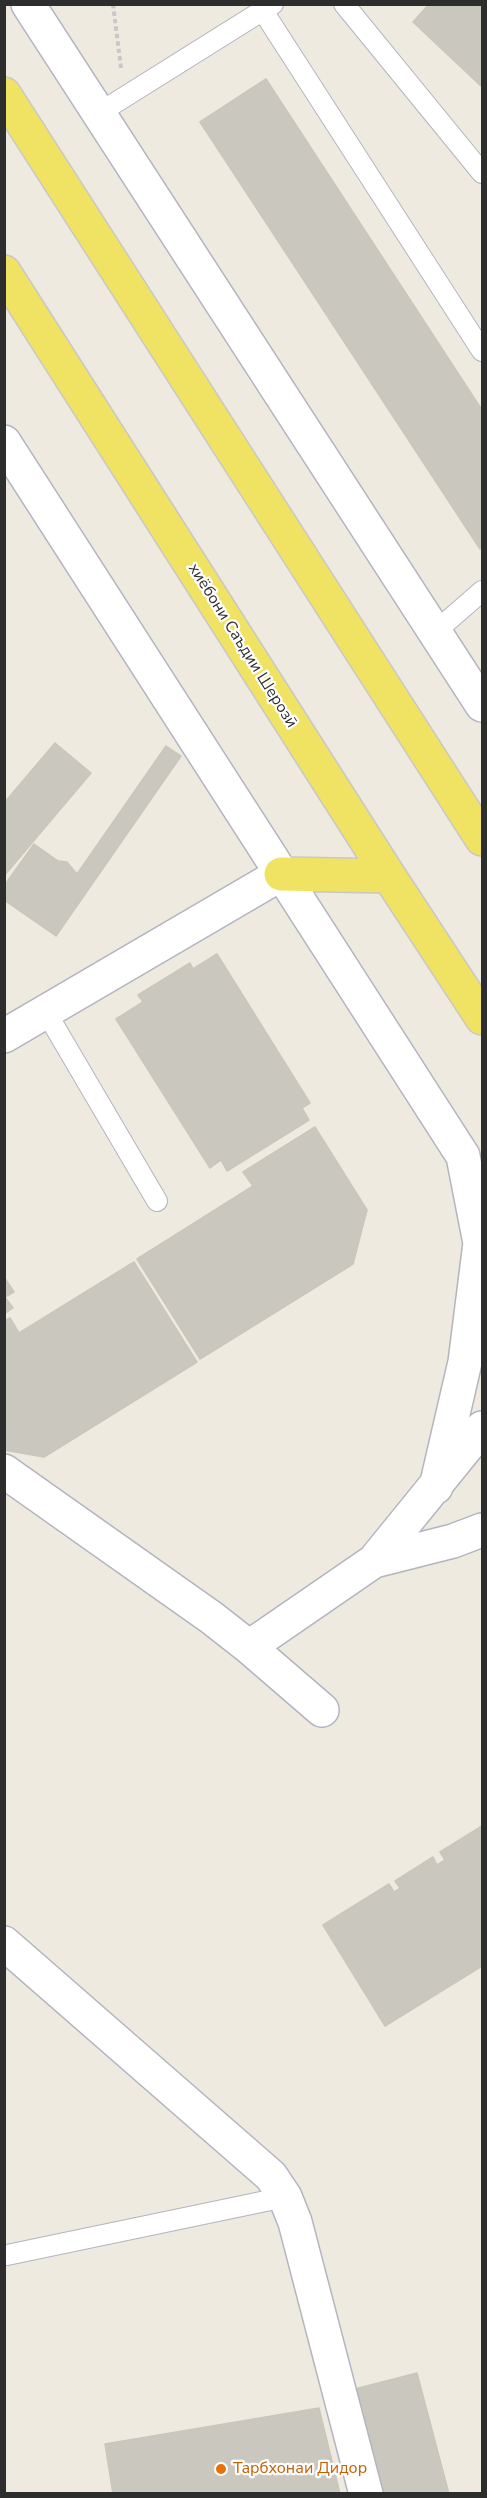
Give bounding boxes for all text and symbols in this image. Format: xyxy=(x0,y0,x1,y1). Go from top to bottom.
street label: хиёбони Саъдии Шерозӣ xyxy=(183,560,301,732)
place label: Тарбхонаи Дидор xyxy=(233,2459,367,2479)
marker: Тарбхонаи Дидор xyxy=(214,2462,228,2476)

